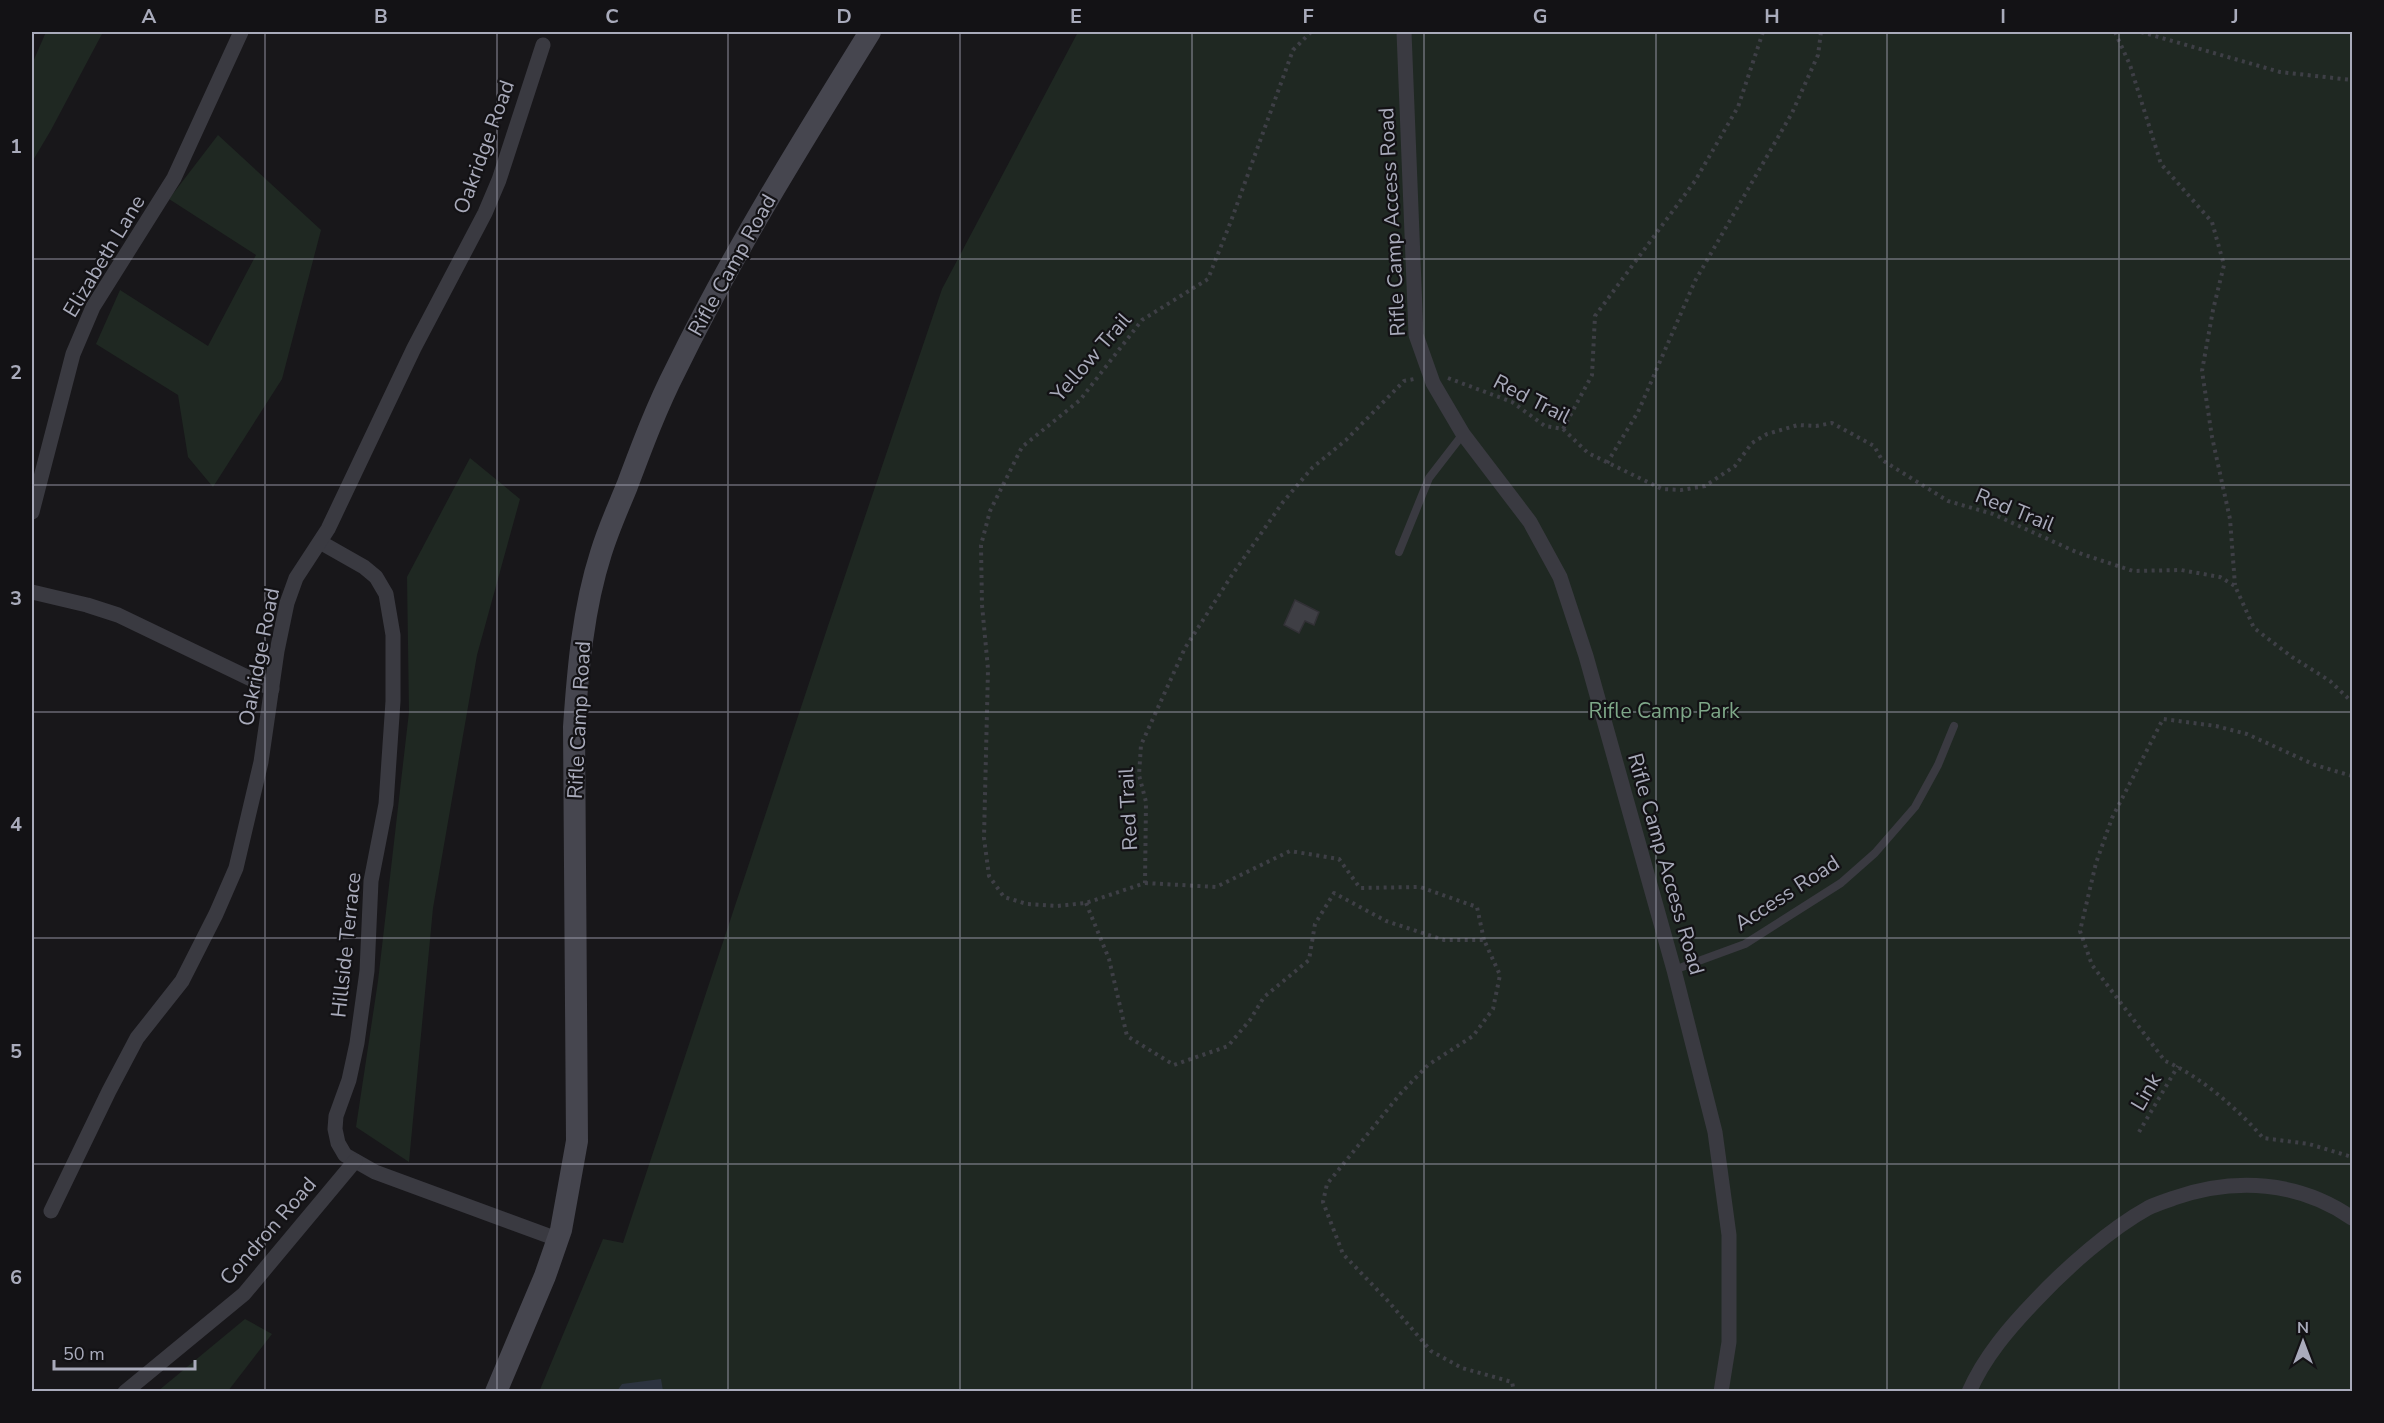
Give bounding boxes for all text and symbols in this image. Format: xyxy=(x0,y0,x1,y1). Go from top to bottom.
text: A xyxy=(142,3,157,30)
text: B xyxy=(374,3,388,30)
text: C xyxy=(605,3,619,30)
text: D xyxy=(836,3,852,30)
text: E xyxy=(1070,3,1082,30)
text: F xyxy=(1302,3,1314,30)
text: G xyxy=(1533,3,1547,30)
text: H xyxy=(1764,3,1780,30)
text: I xyxy=(2000,3,2006,30)
text: J xyxy=(2230,3,2239,30)
street label: Oakridge Road xyxy=(447,76,521,218)
street label: Rifle Camp Access Road xyxy=(1372,107,1412,337)
text: 1 xyxy=(10,133,22,160)
street label: Rifle Camp Road xyxy=(681,189,783,341)
street label: Elizabeth Lane xyxy=(57,190,151,322)
street label: Yellow Trail xyxy=(1044,306,1138,408)
text: 2 xyxy=(10,359,22,386)
street label: Red Trail xyxy=(1489,368,1576,431)
street label: Red Trail xyxy=(1971,481,2060,539)
text: 3 xyxy=(10,585,22,612)
street label: Oakridge Road xyxy=(232,586,286,728)
street label: Rifle Camp Road xyxy=(561,640,597,800)
park label: Rifle Camp Park xyxy=(1588,697,1740,725)
street label: Rifle Camp Access Road xyxy=(1621,750,1711,978)
street label: Red Trail xyxy=(1112,766,1144,851)
text: 4 xyxy=(10,811,22,838)
street label: Access Road xyxy=(1729,849,1845,937)
street label: Hillside Terrace xyxy=(324,871,368,1019)
text: 5 xyxy=(10,1038,22,1065)
street label: Link xyxy=(2124,1068,2168,1116)
street label: Condron Road xyxy=(213,1171,323,1291)
text: 6 xyxy=(10,1264,22,1291)
north arrow xyxy=(2273,1312,2333,1372)
text: N xyxy=(2297,1317,2309,1339)
scale bar xyxy=(54,1333,195,1371)
text: 50 m xyxy=(63,1342,105,1366)

